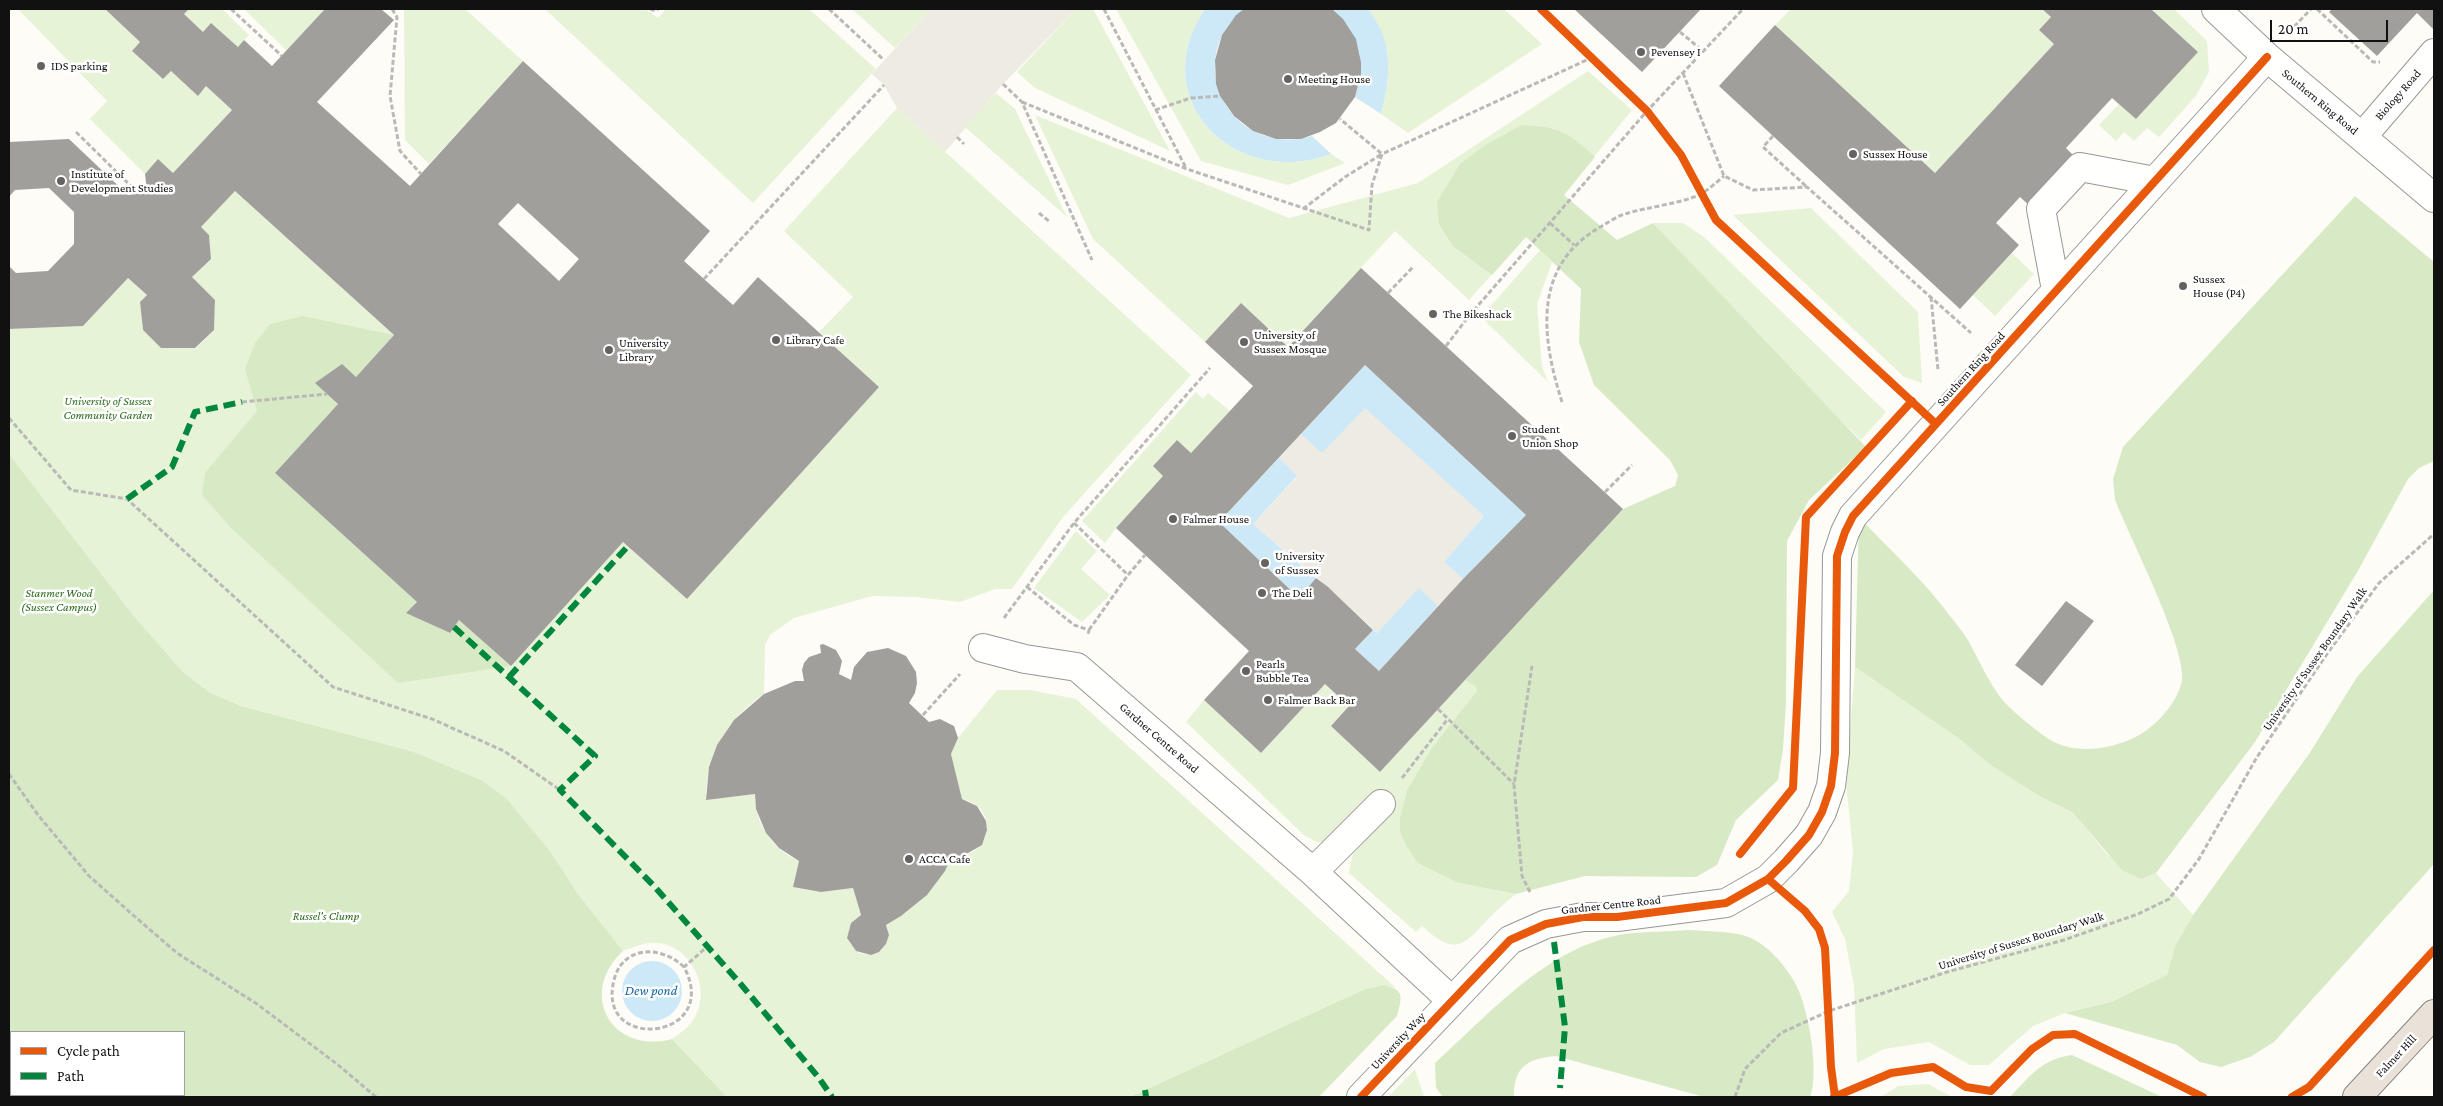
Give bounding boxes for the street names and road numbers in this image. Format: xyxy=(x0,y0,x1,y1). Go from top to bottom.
street label: Southern Ring Road xyxy=(2279,66,2361,138)
street label: Biology Road xyxy=(2372,67,2424,123)
street label: Southern Ring Road xyxy=(1934,329,2008,409)
street label: University of Sussex Boundary Walk xyxy=(2260,584,2370,734)
street label: Gardner Centre Road xyxy=(1116,700,1202,776)
street label: Gardner Centre Road xyxy=(1560,893,1662,917)
street label: University of Sussex Boundary Walk xyxy=(1937,909,2105,973)
street label: University Way xyxy=(1368,1009,1428,1073)
street label: Falmer Hill xyxy=(2373,1032,2419,1080)

